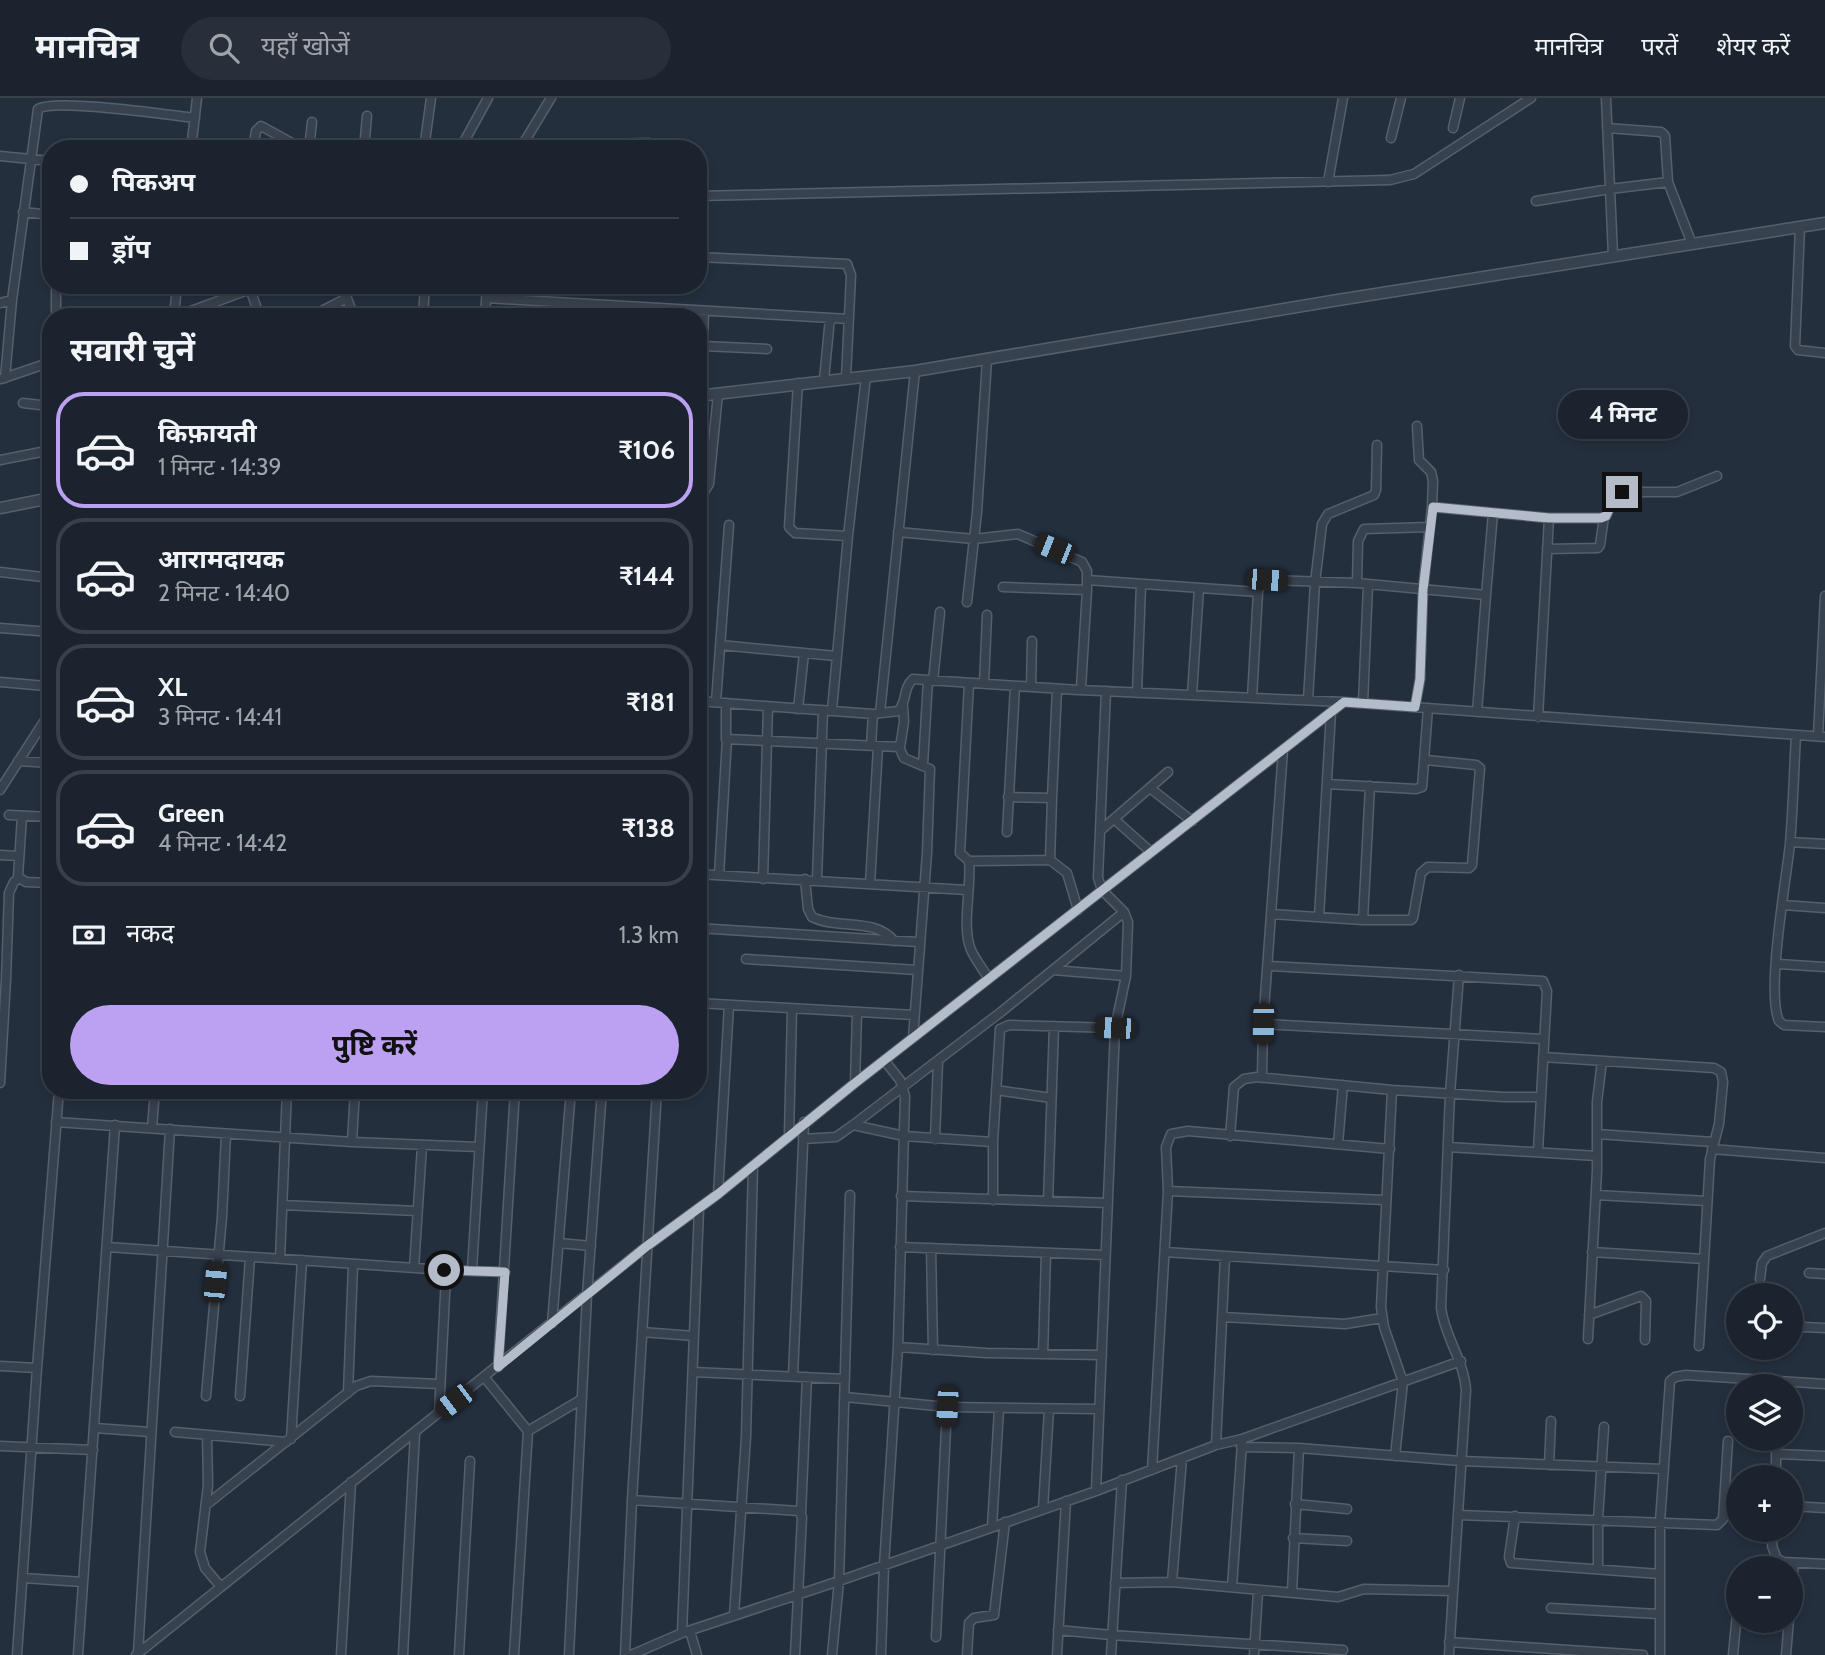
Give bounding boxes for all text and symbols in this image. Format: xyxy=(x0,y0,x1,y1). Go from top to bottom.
search box xyxy=(181,17,671,80)
text: मानचित्र xyxy=(35,26,139,66)
icon: search xyxy=(205,29,243,67)
text: यहाँ खोजें xyxy=(261,30,350,62)
text: मानचित्र xyxy=(1535,32,1603,61)
text: परतें xyxy=(1641,32,1678,61)
text: शेयर करें xyxy=(1716,32,1790,61)
text: पिकअप xyxy=(112,166,195,198)
text: ड्रॉप xyxy=(112,233,150,265)
text: सवारी चुनें xyxy=(70,330,195,369)
callout: 4 मिनट xyxy=(1557,390,1687,440)
text: 4 मिनट xyxy=(1589,400,1657,428)
text: किफ़ायती xyxy=(158,417,257,449)
icon: car xyxy=(74,419,137,482)
text: ₹106 xyxy=(618,434,675,466)
text: 1 मिनट · 14:39 xyxy=(158,453,282,481)
route end xyxy=(1606,476,1638,508)
car xyxy=(1031,531,1078,567)
text: आरामदायक xyxy=(158,543,284,575)
icon: car xyxy=(74,545,137,608)
text: ₹144 xyxy=(619,560,675,592)
car xyxy=(1246,568,1289,592)
text: 2 मिनट · 14:40 xyxy=(158,579,290,607)
icon: car xyxy=(74,671,137,734)
text: XL xyxy=(158,671,187,703)
text: ₹181 xyxy=(626,686,675,718)
text: 3 मिनट · 14:41 xyxy=(158,703,282,731)
icon: car xyxy=(74,797,137,860)
text: Green xyxy=(158,797,225,829)
text: ₹138 xyxy=(622,812,675,844)
text: 4 मिनट · 14:42 xyxy=(158,829,287,857)
icon: cash xyxy=(70,916,108,954)
text: नकद xyxy=(126,917,174,949)
text: 1.3 km xyxy=(619,921,679,949)
car xyxy=(1253,1003,1274,1045)
button: पुष्टि करें xyxy=(70,1005,679,1085)
car xyxy=(1094,1017,1137,1039)
route start xyxy=(428,1254,460,1286)
car xyxy=(203,1260,228,1304)
map controls xyxy=(1726,1283,1803,1633)
button: locate xyxy=(1726,1283,1803,1360)
button: layers xyxy=(1726,1374,1803,1451)
car xyxy=(431,1380,478,1422)
car xyxy=(936,1385,959,1429)
button: + xyxy=(1726,1465,1803,1542)
button: − xyxy=(1726,1556,1803,1633)

